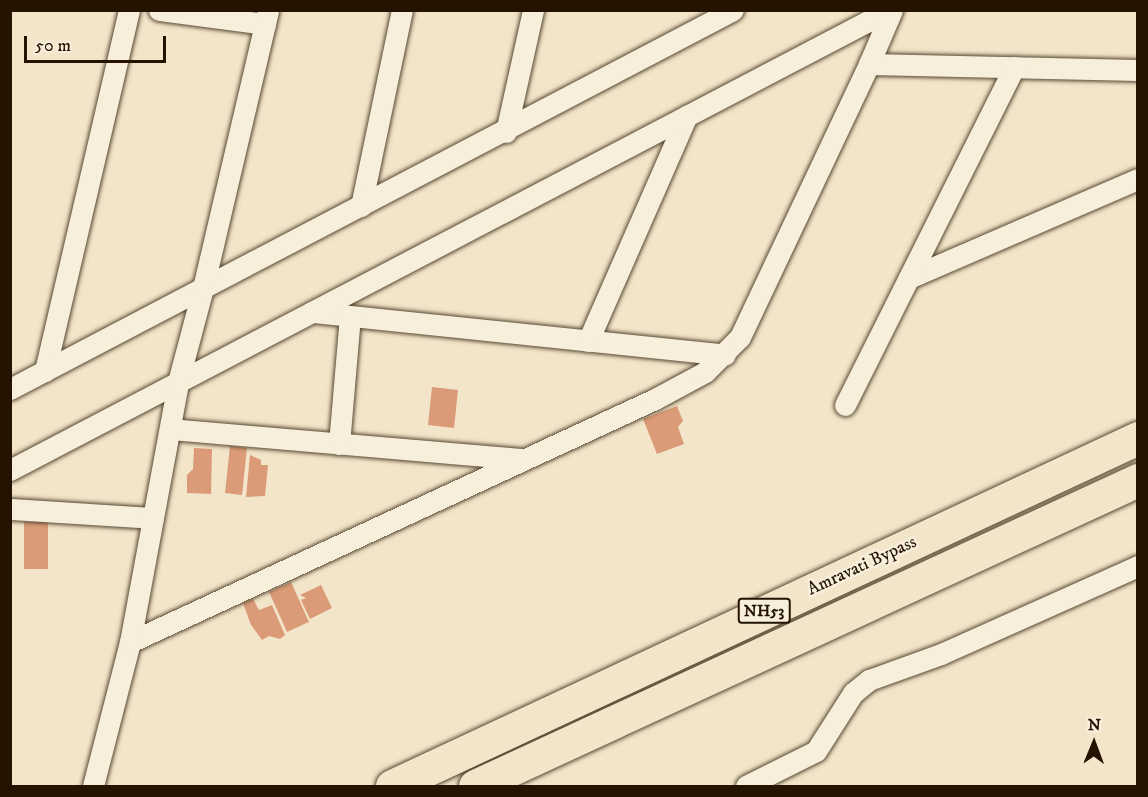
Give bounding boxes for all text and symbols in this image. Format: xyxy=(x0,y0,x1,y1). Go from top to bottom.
scale bar xyxy=(27,24,170,62)
text: 50 m xyxy=(35,35,71,57)
street label: Amravati Bypass xyxy=(804,531,920,601)
road number: NH53 xyxy=(737,598,791,624)
north arrow xyxy=(1064,713,1124,773)
text: N xyxy=(1088,715,1101,735)

